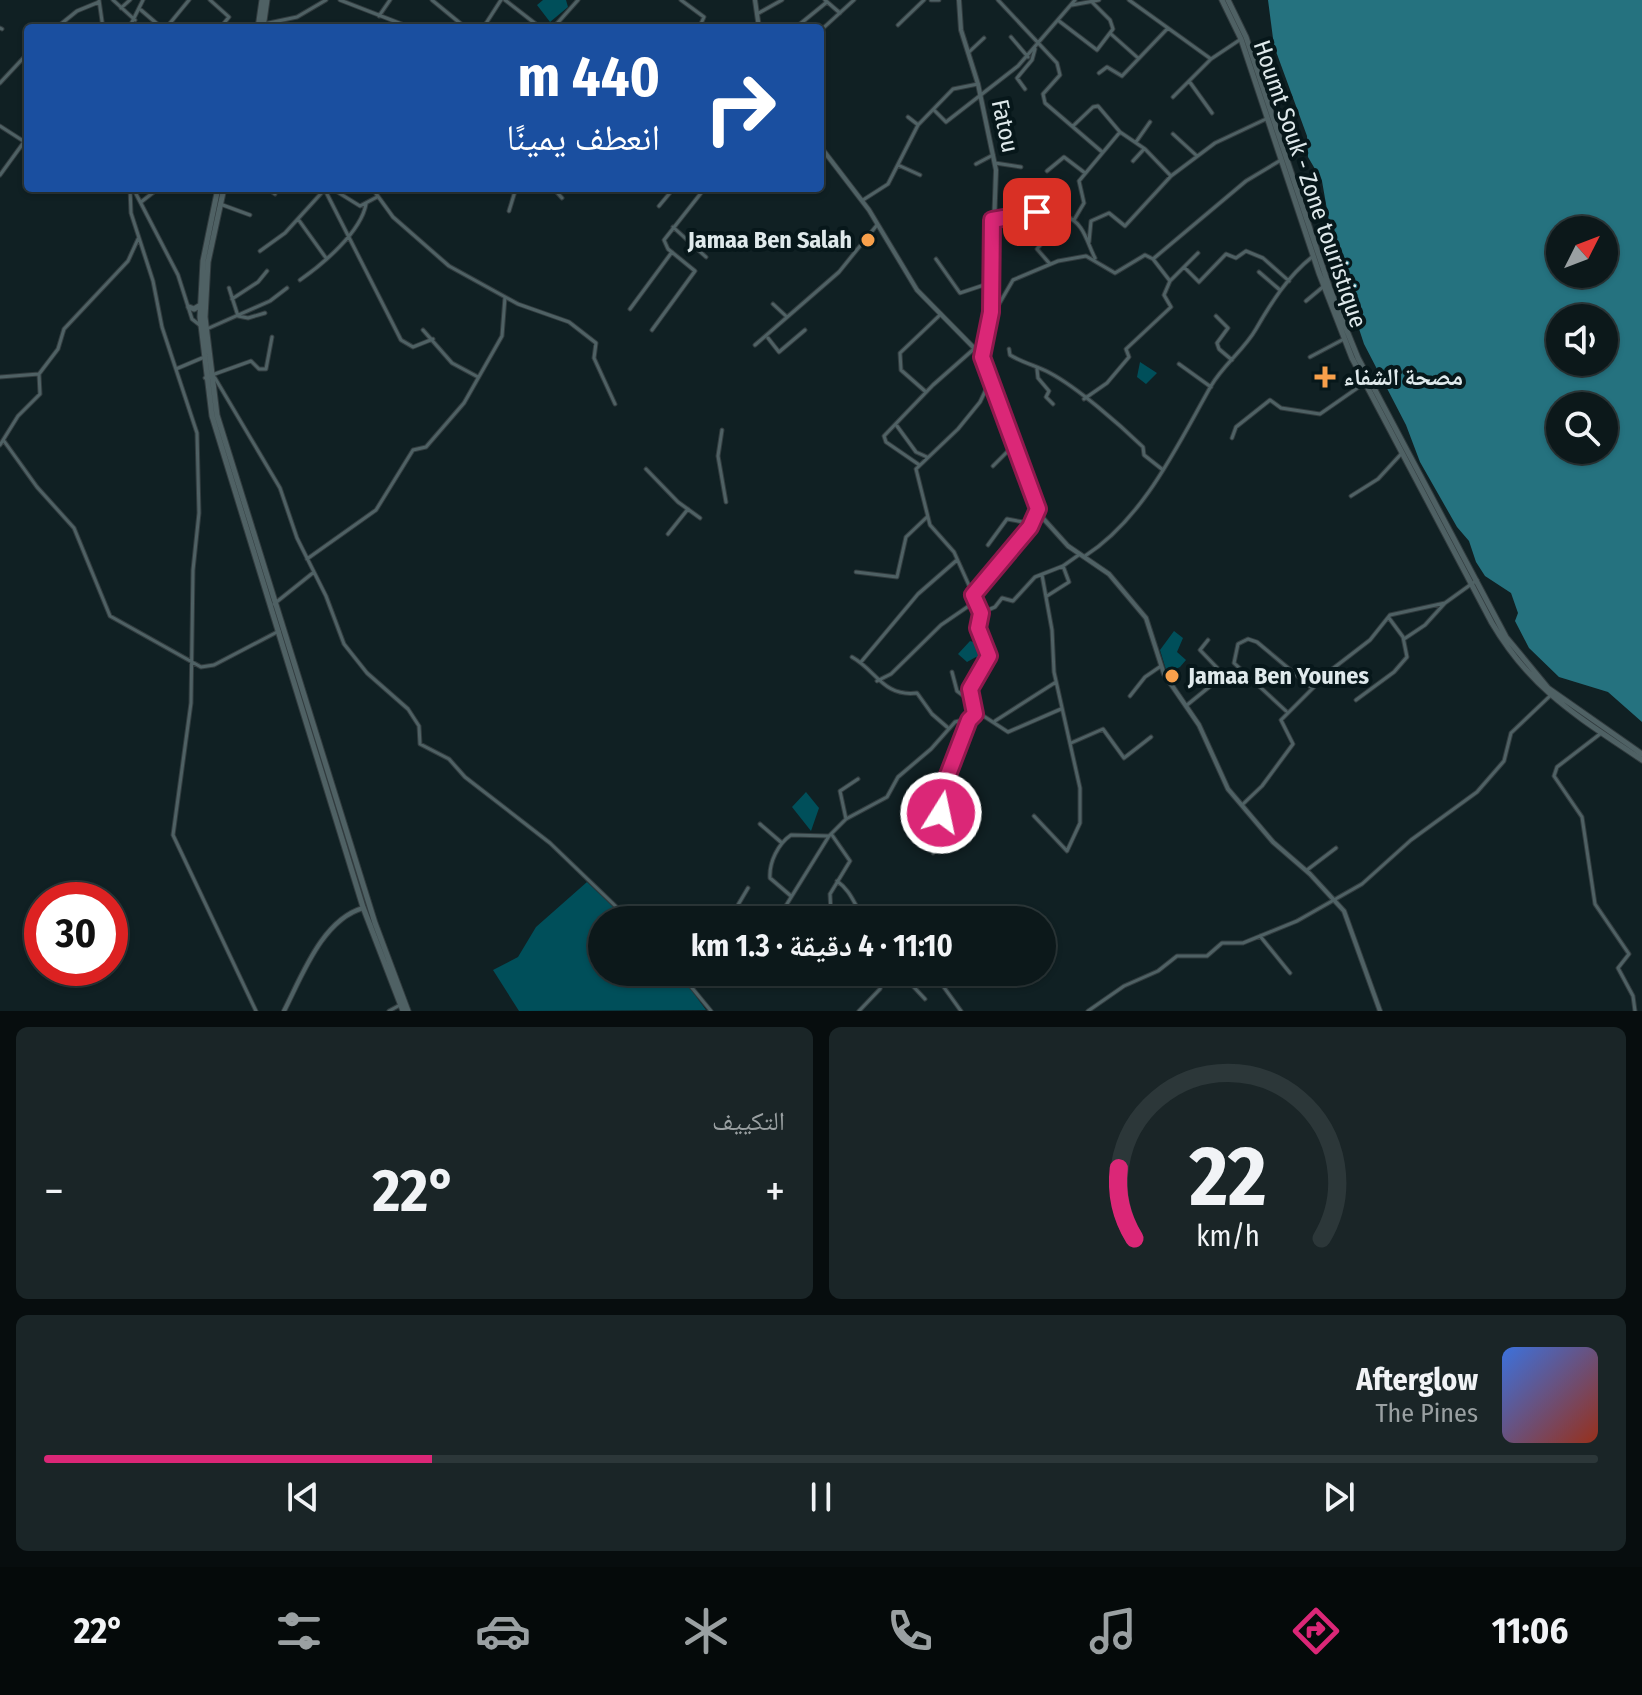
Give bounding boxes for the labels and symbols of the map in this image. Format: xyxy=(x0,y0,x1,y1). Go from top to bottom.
street label: Houmt Souk - Zone touristique xyxy=(1248,37,1372,331)
street label: Fatou xyxy=(986,97,1024,155)
pin xyxy=(1003,178,1071,246)
north arrow xyxy=(1546,216,1618,288)
place label: Jamaa Ben Salah xyxy=(687,226,852,254)
marker: Jamaa Ben Salah xyxy=(859,231,877,249)
place label: مصحة الشفاء xyxy=(1343,363,1463,391)
marker: مصحة الشفاء xyxy=(1314,366,1336,388)
place label: Jamaa Ben Younes xyxy=(1187,662,1370,690)
marker: Jamaa Ben Younes xyxy=(1163,667,1181,685)
position arrow xyxy=(899,771,983,855)
speed limit sign: 30 xyxy=(24,882,128,986)

